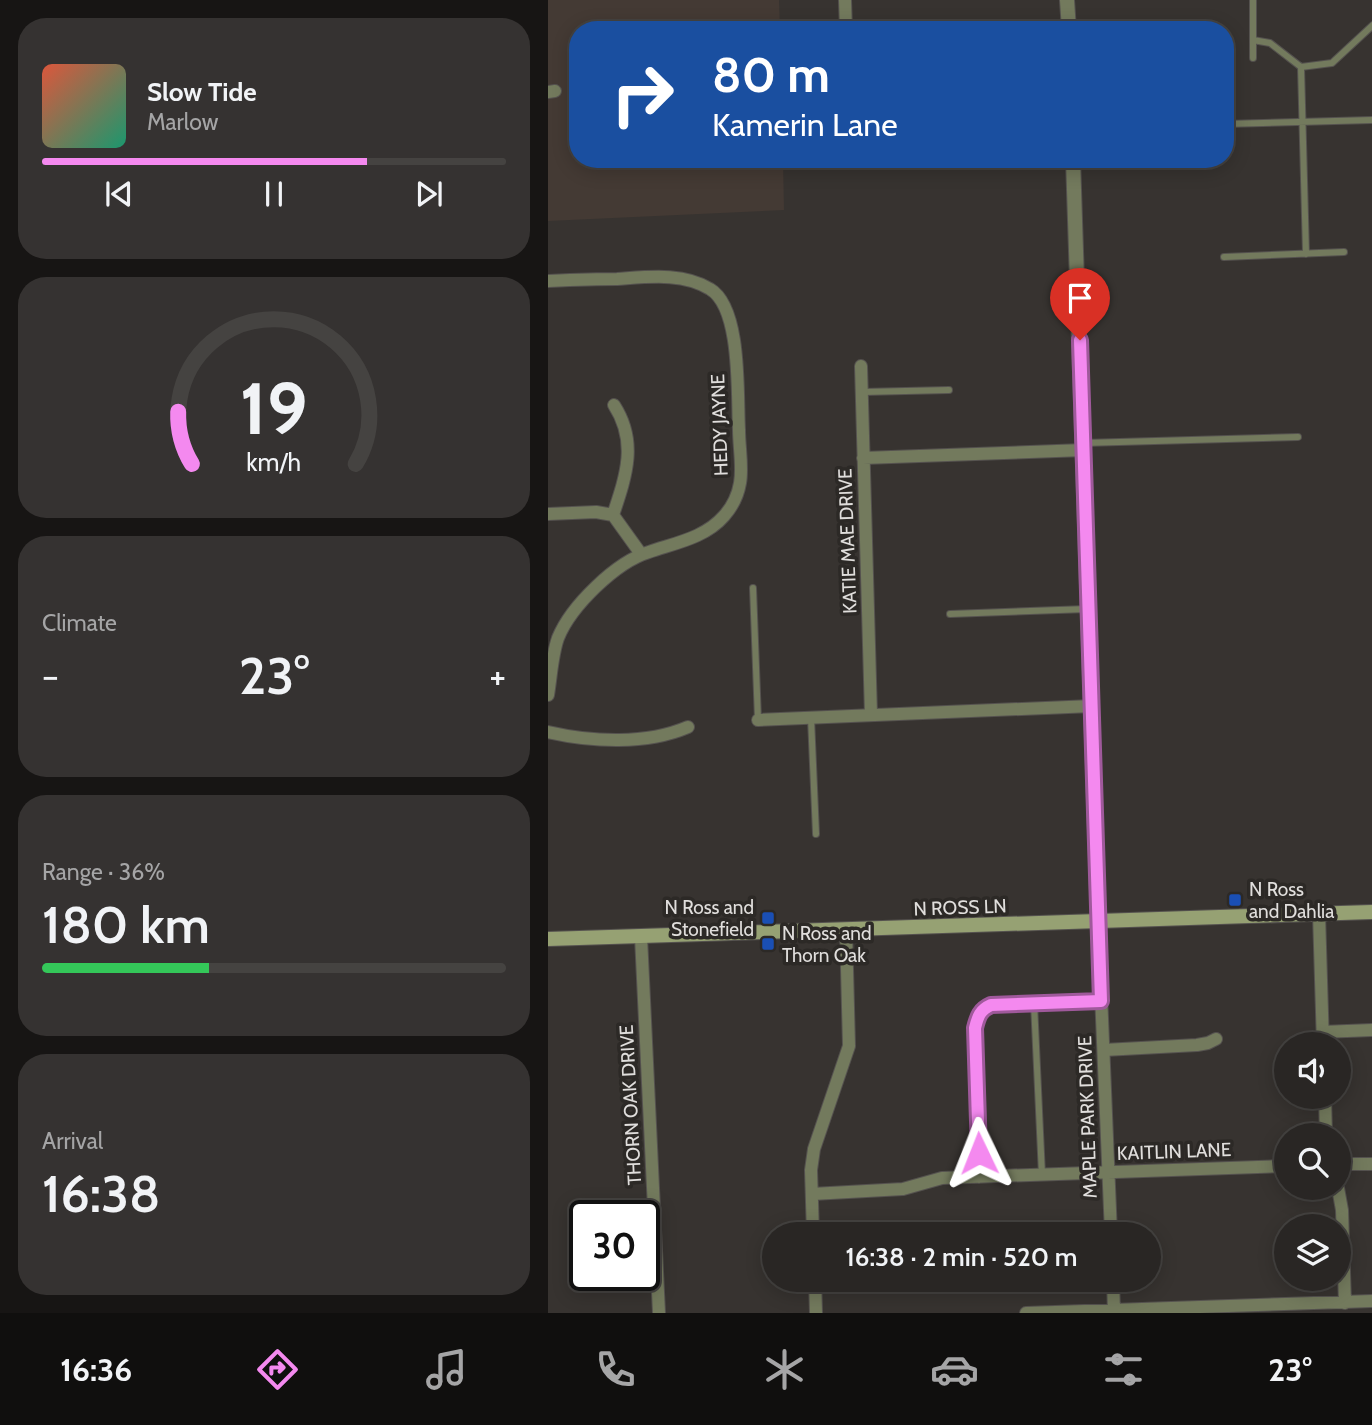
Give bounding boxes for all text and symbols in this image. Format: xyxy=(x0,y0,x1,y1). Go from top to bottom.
text: 80 m xyxy=(712,45,830,104)
icon: right xyxy=(597,49,688,140)
text: Slow Tide xyxy=(147,76,257,108)
text: Kamerin Lane xyxy=(712,105,898,144)
text: Marlow xyxy=(147,108,218,136)
icon: previous xyxy=(100,175,138,213)
icon: pause xyxy=(255,175,293,213)
icon: next xyxy=(410,175,448,213)
pin xyxy=(1050,268,1110,340)
icon: arrive xyxy=(1061,279,1099,317)
text: 19 xyxy=(240,364,308,452)
street label: HEDY JAYNE xyxy=(706,373,733,476)
text: km/h xyxy=(247,446,301,476)
street label: KATIE MAE DRIVE xyxy=(833,468,862,614)
text: Climate xyxy=(42,609,117,637)
text: 23° xyxy=(239,644,309,707)
text: − xyxy=(42,652,59,699)
text: + xyxy=(489,652,506,699)
text: Range · 36% xyxy=(42,858,165,886)
place label: N Ross and Dahlia xyxy=(1249,878,1334,923)
marker: N Ross and Dahlia xyxy=(1227,892,1243,908)
text: 180 km xyxy=(42,893,210,956)
street label: N ROSS LN xyxy=(913,894,1007,921)
place label: N Ross and Stonefield xyxy=(665,896,754,941)
marker: N Ross and Stonefield xyxy=(760,910,776,926)
place label: N Ross and Thorn Oak xyxy=(782,922,872,967)
marker: N Ross and Thorn Oak xyxy=(760,936,776,952)
street label: THORN OAK DRIVE xyxy=(615,1024,646,1186)
map controls xyxy=(1274,1032,1351,1291)
button: sound xyxy=(1274,1032,1351,1109)
street label: MAPLE PARK DRIVE xyxy=(1073,1035,1102,1199)
position arrow xyxy=(942,1116,1016,1190)
button: search xyxy=(1274,1123,1351,1200)
text: Arrival xyxy=(42,1127,103,1155)
street label: KAITLIN LANE xyxy=(1116,1138,1232,1165)
text: 16:38 xyxy=(42,1162,160,1225)
speed limit sign: 30 xyxy=(569,1200,660,1291)
button: layers xyxy=(1274,1214,1351,1291)
text: 16:38 · 2 min · 520 m xyxy=(846,1241,1077,1273)
icon: directions xyxy=(253,1345,302,1394)
icon: music xyxy=(422,1345,471,1394)
icon: phone xyxy=(591,1345,640,1394)
icon: climate xyxy=(760,1345,809,1394)
icon: car xyxy=(930,1345,979,1394)
icon: filters xyxy=(1099,1345,1148,1394)
text: 16:36 xyxy=(60,1350,132,1389)
text: 23° xyxy=(1268,1350,1312,1389)

